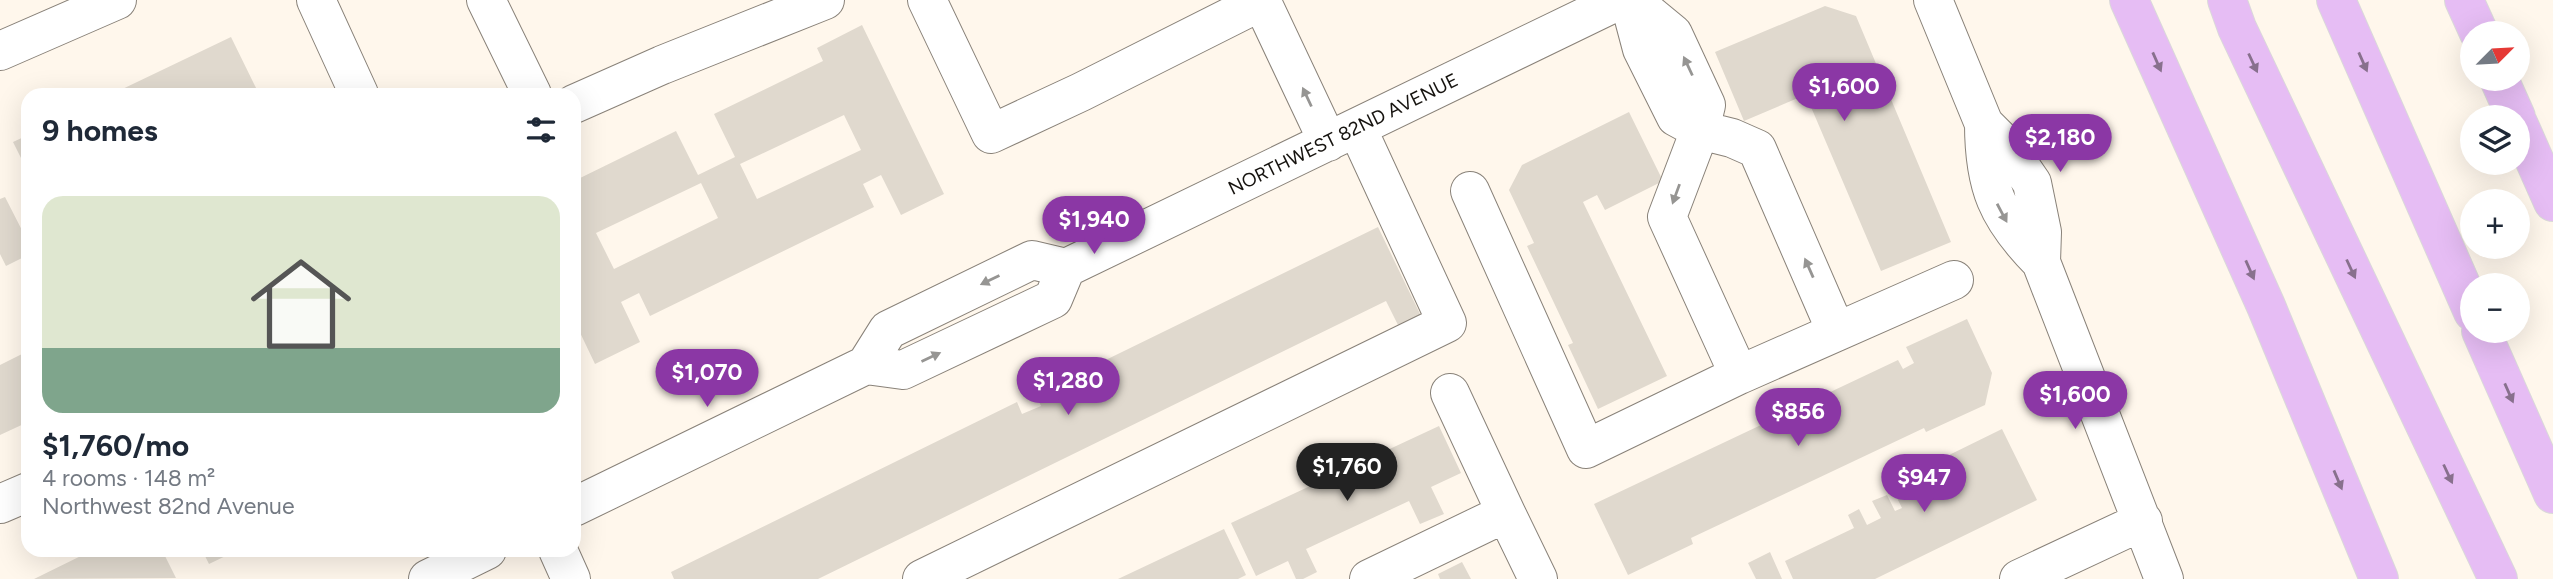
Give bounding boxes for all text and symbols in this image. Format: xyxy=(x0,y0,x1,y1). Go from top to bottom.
north arrow xyxy=(2460,21,2530,91)
map controls xyxy=(2460,21,2530,343)
one-way arrow xyxy=(2152,52,2163,73)
one-way arrow xyxy=(2358,52,2369,73)
one-way arrow xyxy=(2248,53,2259,73)
one-way arrow xyxy=(1682,56,1694,76)
pin: $1,600 xyxy=(1787,64,1901,123)
street label: NORTHWEST 82ND AVENUE xyxy=(1224,68,1462,200)
text: $1,600 xyxy=(1808,72,1880,100)
one-way arrow xyxy=(1301,87,1313,107)
button: layers xyxy=(2460,105,2530,175)
icon: filters xyxy=(522,111,560,149)
text: 9 homes xyxy=(42,112,158,149)
pin: $2,180 xyxy=(2003,114,2117,174)
text: $2,180 xyxy=(2025,123,2095,151)
one-way arrow xyxy=(1670,183,1681,204)
button: + xyxy=(2460,189,2530,259)
pin: $1,940 xyxy=(1037,196,1151,256)
one-way arrow xyxy=(1996,203,2008,223)
text: $1,940 xyxy=(1058,205,1130,233)
icon: home xyxy=(238,241,364,367)
one-way arrow xyxy=(1803,258,1815,278)
one-way arrow xyxy=(2346,258,2357,279)
one-way arrow xyxy=(2244,260,2256,280)
button: − xyxy=(2460,273,2530,343)
one-way arrow xyxy=(980,275,1000,286)
pin: $1,070 xyxy=(650,350,764,409)
one-way arrow xyxy=(921,351,941,363)
text: $1,070 xyxy=(672,358,742,386)
pin: $1,280 xyxy=(1011,358,1125,417)
text: $1,280 xyxy=(1033,366,1103,394)
pin: $1,600 xyxy=(2018,372,2132,431)
text: $1,600 xyxy=(2039,380,2111,408)
one-way arrow xyxy=(2503,383,2515,403)
pin: $856 xyxy=(1757,388,1839,448)
text: $856 xyxy=(1771,397,1825,425)
text: $1,760/mo xyxy=(42,427,189,464)
pin: $1,760 xyxy=(1290,444,1404,503)
text: $1,760 xyxy=(1312,452,1382,480)
pin: $947 xyxy=(1883,454,1965,514)
text: $947 xyxy=(1897,463,1951,491)
text: 4 rooms · 148 m² xyxy=(42,464,215,492)
one-way arrow xyxy=(2443,464,2454,484)
one-way arrow xyxy=(2332,470,2344,490)
text: Northwest 82nd Avenue xyxy=(42,492,294,520)

